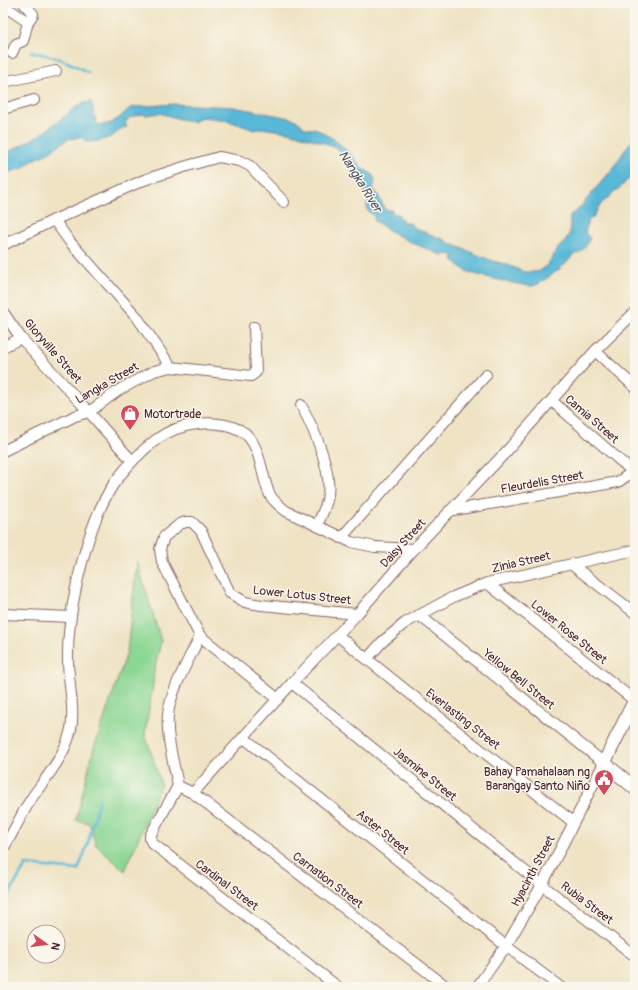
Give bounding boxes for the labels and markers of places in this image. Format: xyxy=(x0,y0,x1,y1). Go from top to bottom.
shop icon: Motortrade xyxy=(119,403,141,431)
place label: Motortrade xyxy=(144,407,201,422)
place label: Bahay Pamahalaan ng Barangay Santo Niño xyxy=(484,765,591,794)
public building icon: Bahay Pamahalaan ng Barangay Santo Niño xyxy=(593,768,615,796)

